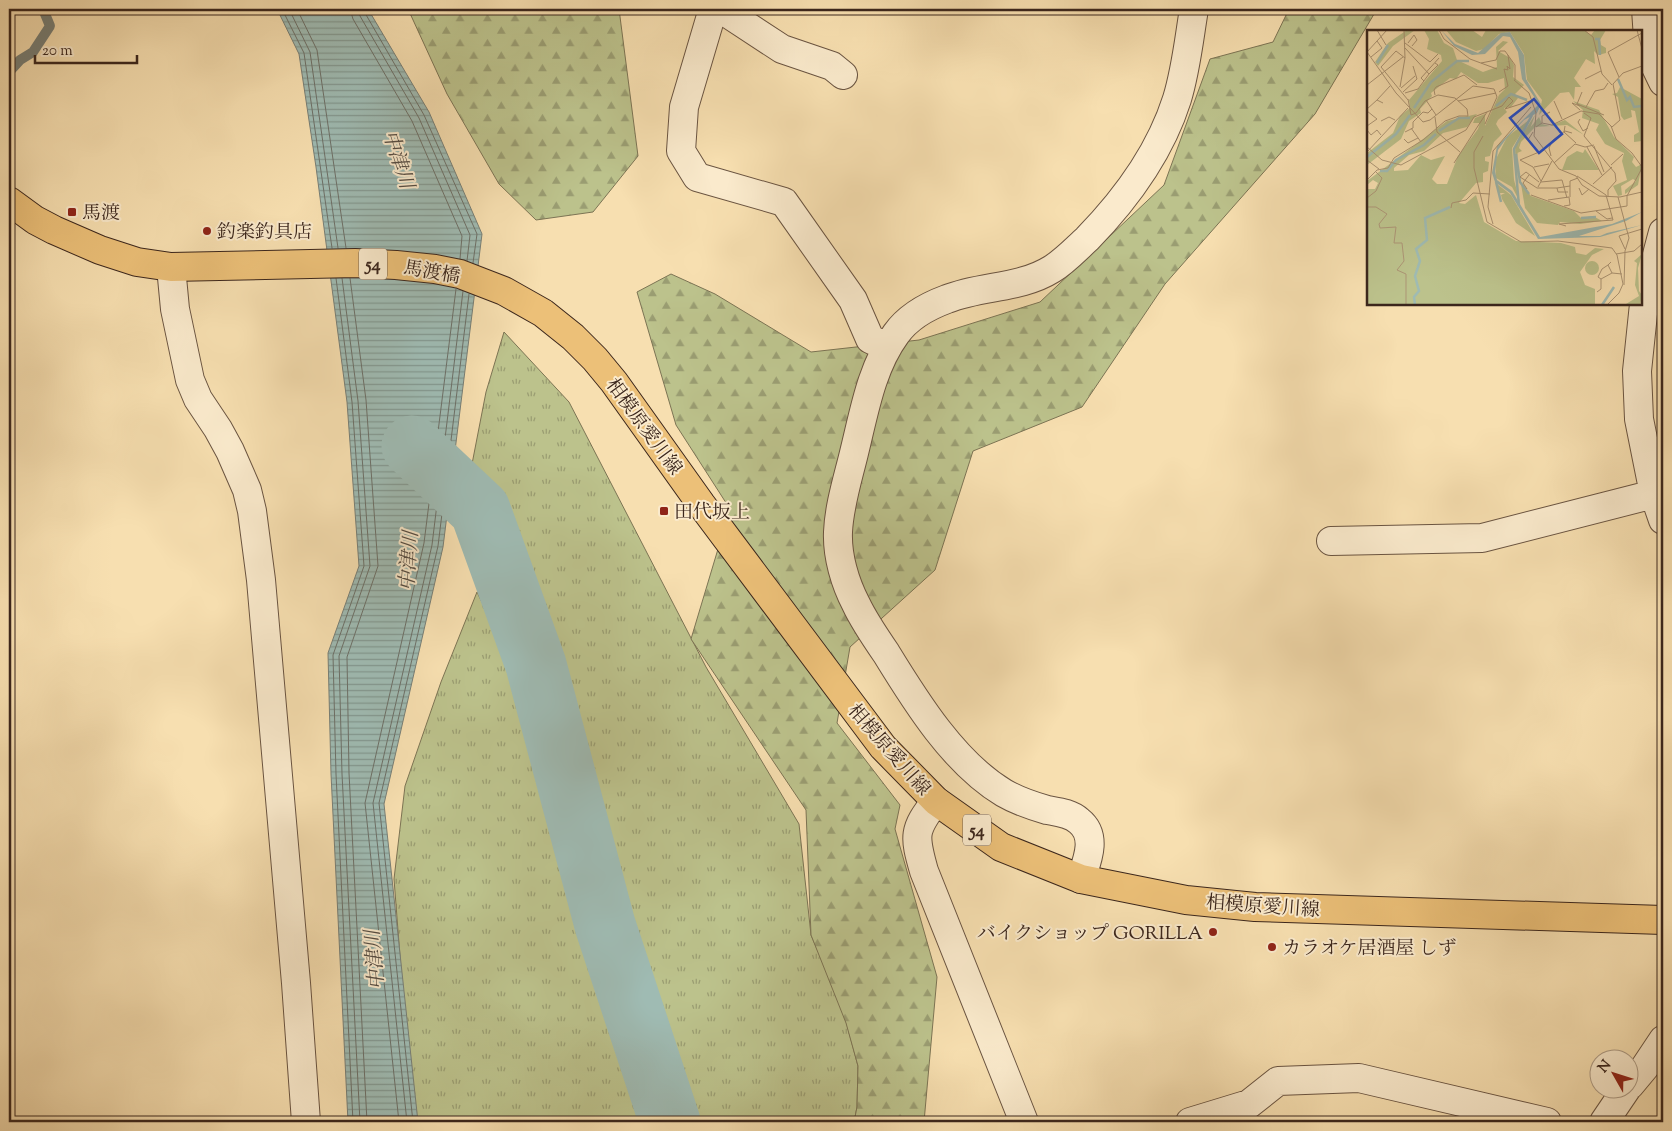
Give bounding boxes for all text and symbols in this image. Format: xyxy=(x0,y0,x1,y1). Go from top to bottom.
inset map xyxy=(1367,30,1642,305)
scale bar xyxy=(35,32,138,64)
text: 20 m xyxy=(42,41,73,62)
water label: 中津川 xyxy=(374,127,420,195)
place label: 馬渡 xyxy=(82,201,120,228)
marker: 馬渡 xyxy=(66,206,78,218)
place label: 釣楽釣具店 xyxy=(217,220,312,247)
marker: 釣楽釣具店 xyxy=(201,225,213,237)
road number: 54 xyxy=(359,248,387,280)
street label: 馬渡橋 xyxy=(401,255,462,292)
street label: 相模原愛川線 xyxy=(599,373,687,482)
place label: 田代坂上 xyxy=(674,500,750,527)
marker: 田代坂上 xyxy=(658,505,670,517)
water label: 中津川 xyxy=(394,528,427,592)
street label: 相模原愛川線 xyxy=(841,699,936,803)
road number: 54 xyxy=(963,814,991,846)
street label: 相模原愛川線 xyxy=(1205,890,1321,925)
place label: バイクショップ GORILLA xyxy=(977,921,1204,948)
marker: バイクショップ GORILLA xyxy=(1207,926,1219,938)
water label: 中津川 xyxy=(359,927,394,991)
place label: カラオケ居酒屋 しず xyxy=(1282,936,1457,963)
marker: カラオケ居酒屋 しず xyxy=(1266,941,1278,953)
north arrow xyxy=(1590,1048,1640,1098)
text: N xyxy=(1594,1056,1617,1078)

